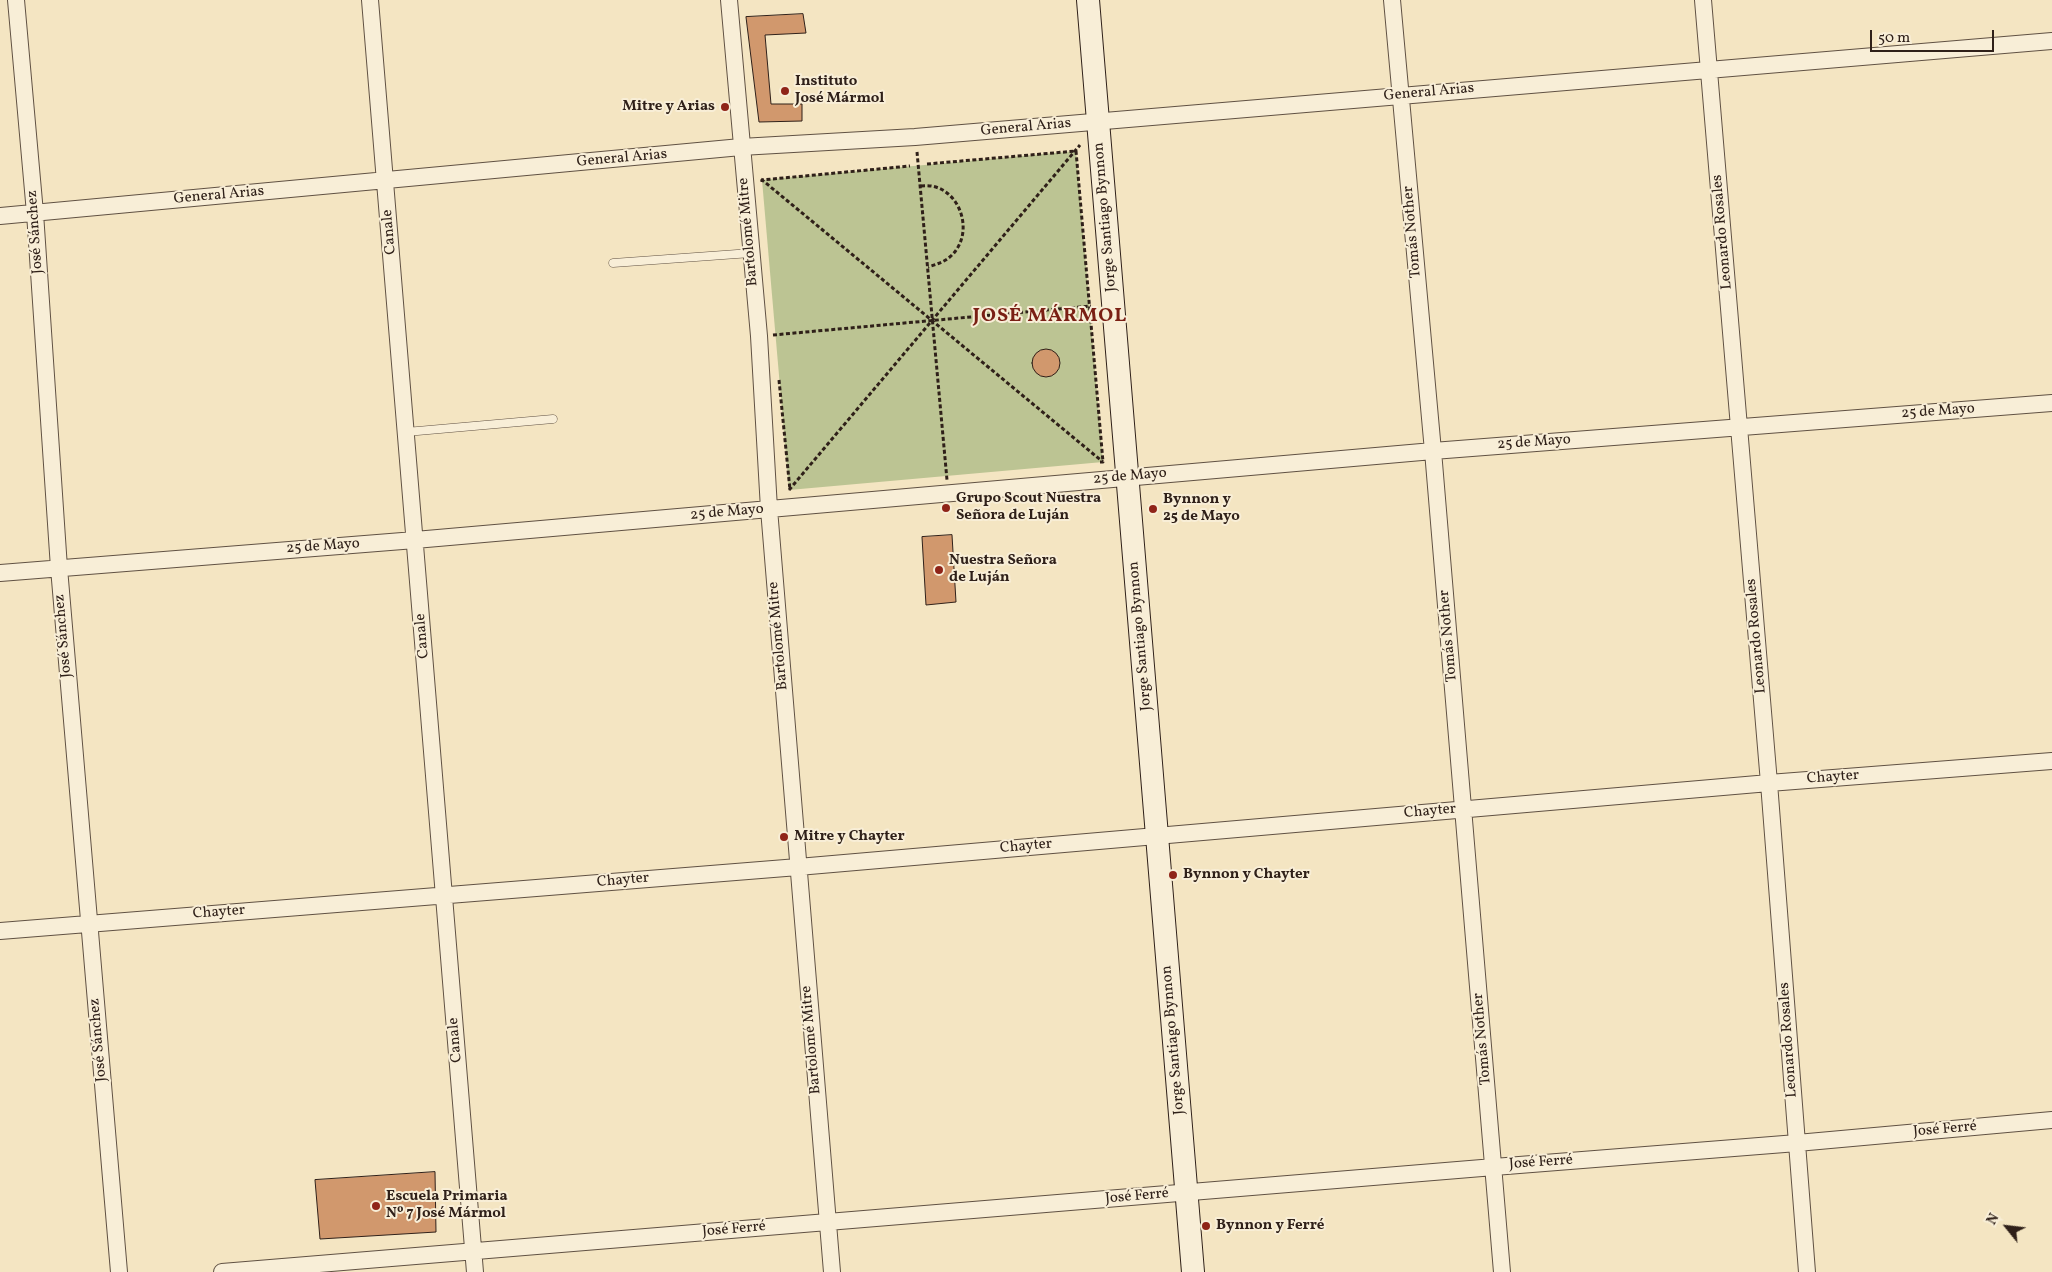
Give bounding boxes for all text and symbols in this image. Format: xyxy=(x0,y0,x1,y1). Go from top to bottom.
scale bar xyxy=(1872,20,1996,52)
text: 50 m xyxy=(1878,28,1910,49)
place label: Instituto José Mármol xyxy=(795,73,884,108)
street label: General Arias xyxy=(1383,80,1475,106)
marker: Instituto José Mármol xyxy=(779,85,791,97)
place label: Mitre y Arias xyxy=(622,98,715,116)
marker: Mitre y Arias xyxy=(719,101,731,113)
street label: General Arias xyxy=(980,115,1072,141)
street label: Jorge Santiago Bynnon xyxy=(1091,142,1121,292)
street label: General Arias xyxy=(576,146,668,172)
street label: Leonardo Rosales xyxy=(1709,174,1737,290)
street label: Bartolomé Mitre xyxy=(735,177,763,287)
street label: General Arias xyxy=(173,183,265,209)
street label: Tomás Nother xyxy=(1400,185,1426,279)
street label: José Sánchez xyxy=(24,189,48,275)
street label: Canale xyxy=(379,209,401,255)
district label: JOSÉ MÁRMOL xyxy=(971,305,1129,329)
street label: 25 de Mayo xyxy=(1901,400,1975,424)
street label: 25 de Mayo xyxy=(1497,431,1571,455)
street label: 25 de Mayo xyxy=(1092,465,1168,489)
place label: Grupo Scout Nuestra Señora de Luján xyxy=(956,490,1101,525)
place label: Bynnon y 25 de Mayo xyxy=(1163,491,1240,526)
street label: 25 de Mayo xyxy=(689,501,765,525)
marker: Grupo Scout Nuestra Señora de Luján xyxy=(940,502,952,514)
marker: Bynnon y 25 de Mayo xyxy=(1147,503,1159,515)
street label: 25 de Mayo xyxy=(286,535,360,559)
place label: Nuestra Señora de Luján xyxy=(949,552,1057,587)
street label: Jorge Santiago Bynnon xyxy=(1126,561,1156,711)
marker: Nuestra Señora de Luján xyxy=(933,564,945,576)
street label: Leonardo Rosales xyxy=(1743,578,1771,694)
street label: Bartolomé Mitre xyxy=(765,581,793,691)
street label: Tomás Nother xyxy=(1436,589,1462,683)
street label: José Sánchez xyxy=(51,593,77,679)
street label: Canale xyxy=(412,613,434,659)
street label: Chayter xyxy=(1806,767,1860,789)
street label: Chayter xyxy=(1403,801,1457,823)
place label: Mitre y Chayter xyxy=(794,828,905,846)
marker: Mitre y Chayter xyxy=(778,831,790,843)
street label: Chayter xyxy=(999,836,1053,858)
place label: Bynnon y Chayter xyxy=(1183,866,1310,884)
marker: Bynnon y Chayter xyxy=(1167,869,1179,881)
street label: Chayter xyxy=(596,870,650,892)
street label: Chayter xyxy=(192,902,246,924)
street label: Jorge Santiago Bynnon xyxy=(1159,965,1189,1115)
street label: Leonardo Rosales xyxy=(1776,982,1802,1098)
street label: Bartolomé Mitre xyxy=(798,985,826,1095)
street label: Tomás Nother xyxy=(1470,992,1496,1086)
street label: José Sánchez xyxy=(86,997,112,1083)
street label: Canale xyxy=(445,1017,467,1063)
street label: José Ferré xyxy=(1912,1118,1978,1142)
street label: José Ferré xyxy=(1509,1152,1573,1174)
street label: José Ferré xyxy=(1104,1185,1170,1209)
place label: Escuela Primaria Nº 7 José Mármol xyxy=(386,1188,508,1223)
marker: Escuela Primaria Nº 7 José Mármol xyxy=(370,1200,382,1212)
north arrow xyxy=(1982,1202,2032,1252)
text: N xyxy=(1983,1210,2004,1229)
place label: Bynnon y Ferré xyxy=(1216,1217,1324,1235)
street label: José Ferré xyxy=(701,1218,767,1242)
marker: Bynnon y Ferré xyxy=(1200,1220,1212,1232)

